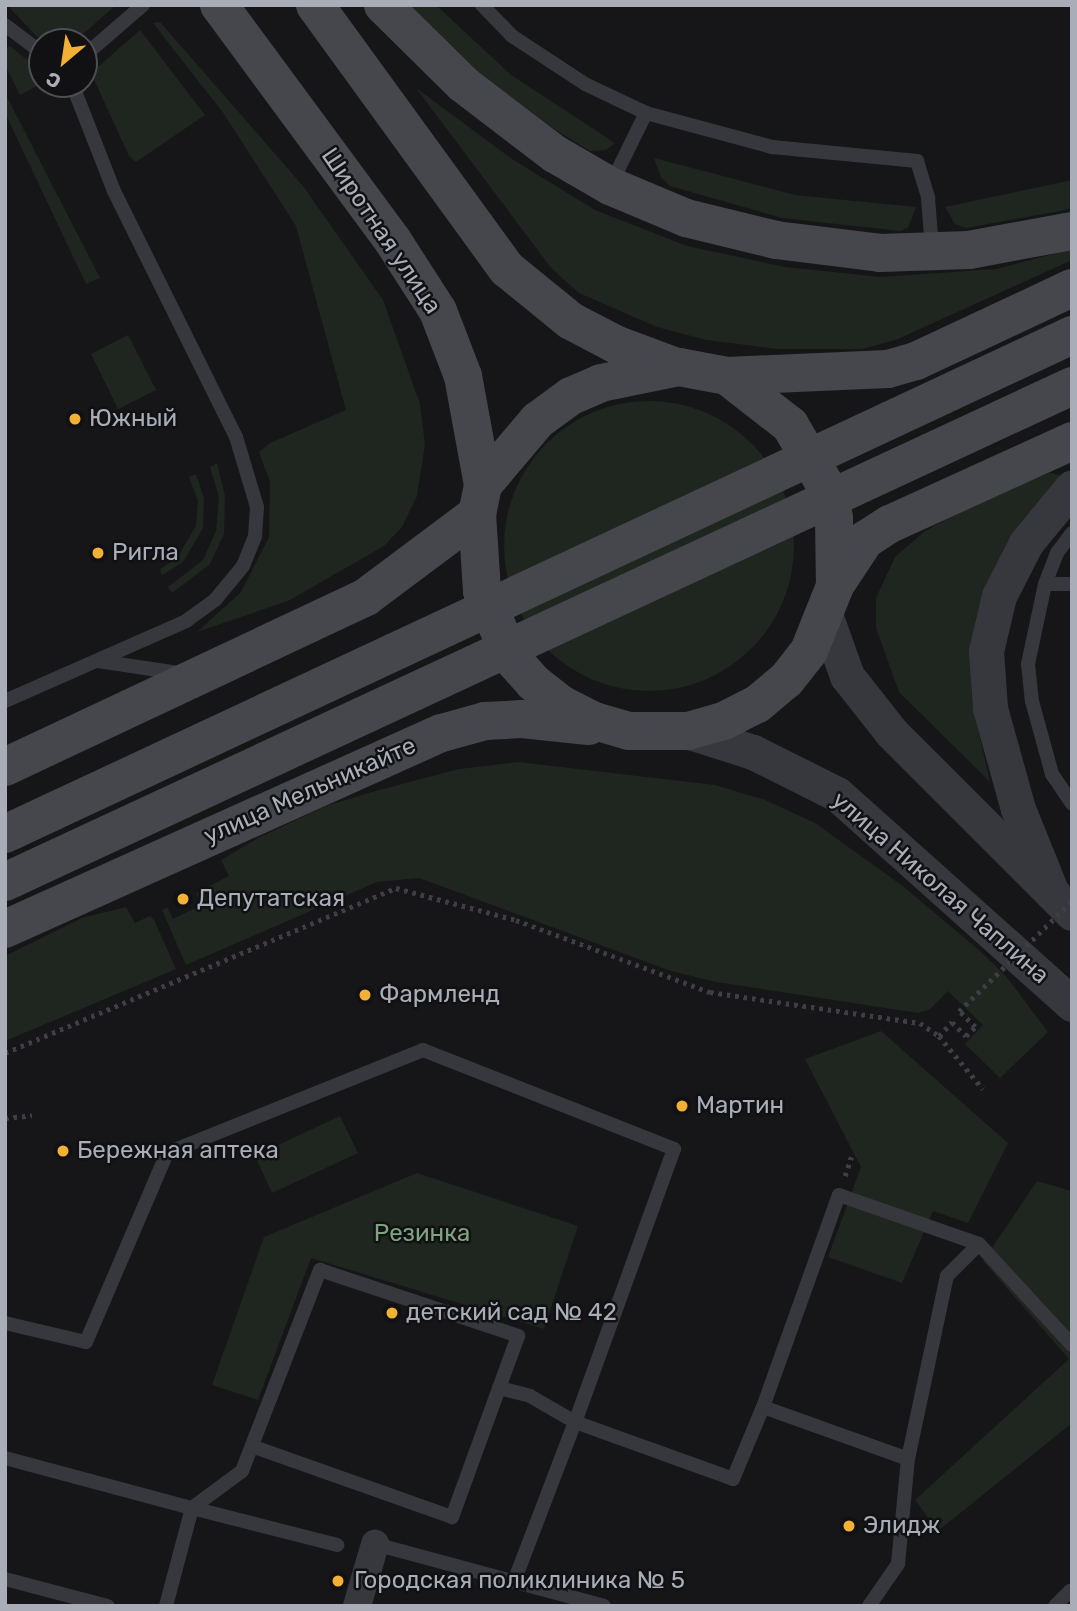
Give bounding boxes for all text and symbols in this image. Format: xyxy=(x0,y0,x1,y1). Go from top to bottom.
north arrow xyxy=(28,28,98,98)
text: С xyxy=(42,67,65,93)
street label: Широтная улица xyxy=(315,143,447,319)
place label: Южный xyxy=(89,405,177,433)
marker: Южный xyxy=(67,411,83,427)
place label: Ригла xyxy=(112,539,179,567)
marker: Ригла xyxy=(90,545,106,561)
street label: улица Мельникайте xyxy=(200,731,420,851)
street label: улица Николая Чаплина xyxy=(826,786,1054,990)
place label: Депутатская xyxy=(197,885,345,913)
marker: Депутатская xyxy=(175,891,191,907)
place label: Фармленд xyxy=(379,981,500,1009)
marker: Фармленд xyxy=(357,987,373,1003)
place label: Мартин xyxy=(696,1092,784,1120)
marker: Мартин xyxy=(674,1098,690,1114)
place label: Бережная аптека xyxy=(77,1137,279,1165)
marker: Бережная аптека xyxy=(55,1143,71,1159)
park label: Резинка xyxy=(374,1220,470,1248)
place label: детский сад № 42 xyxy=(406,1299,617,1327)
marker: детский сад № 42 xyxy=(384,1305,400,1321)
place label: Элидж xyxy=(863,1512,940,1540)
marker: Элидж xyxy=(841,1518,857,1534)
place label: Городская поликлиника № 5 xyxy=(354,1567,685,1595)
marker: Городская поликлиника № 5 xyxy=(328,1571,348,1591)

